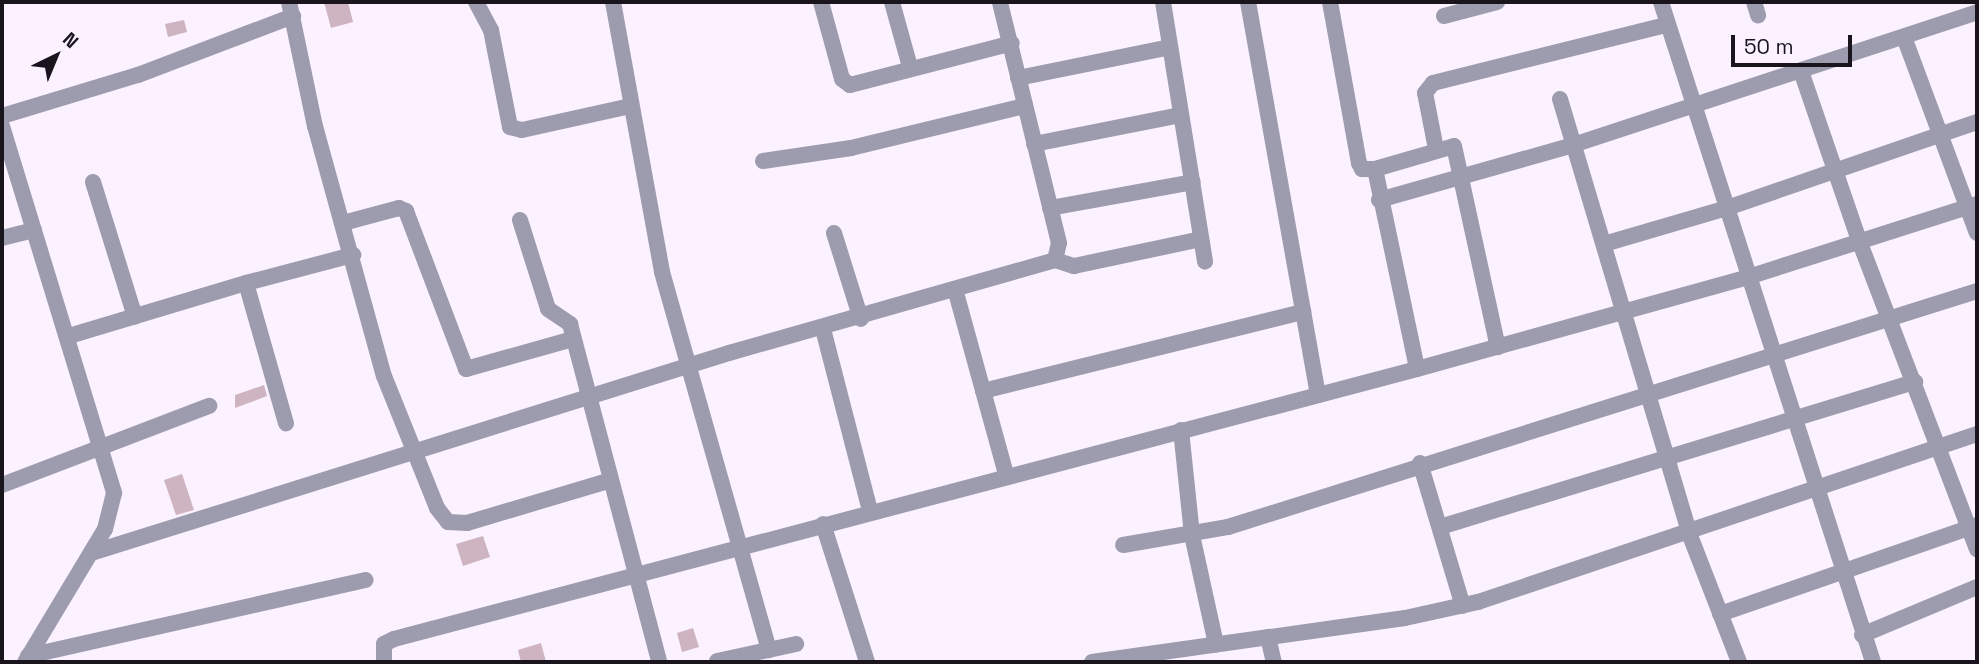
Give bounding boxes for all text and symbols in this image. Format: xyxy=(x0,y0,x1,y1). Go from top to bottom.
north arrow xyxy=(21,21,91,91)
scale bar xyxy=(1734,21,1855,65)
text: N xyxy=(57,27,84,54)
text: 50 m xyxy=(1744,33,1794,60)

